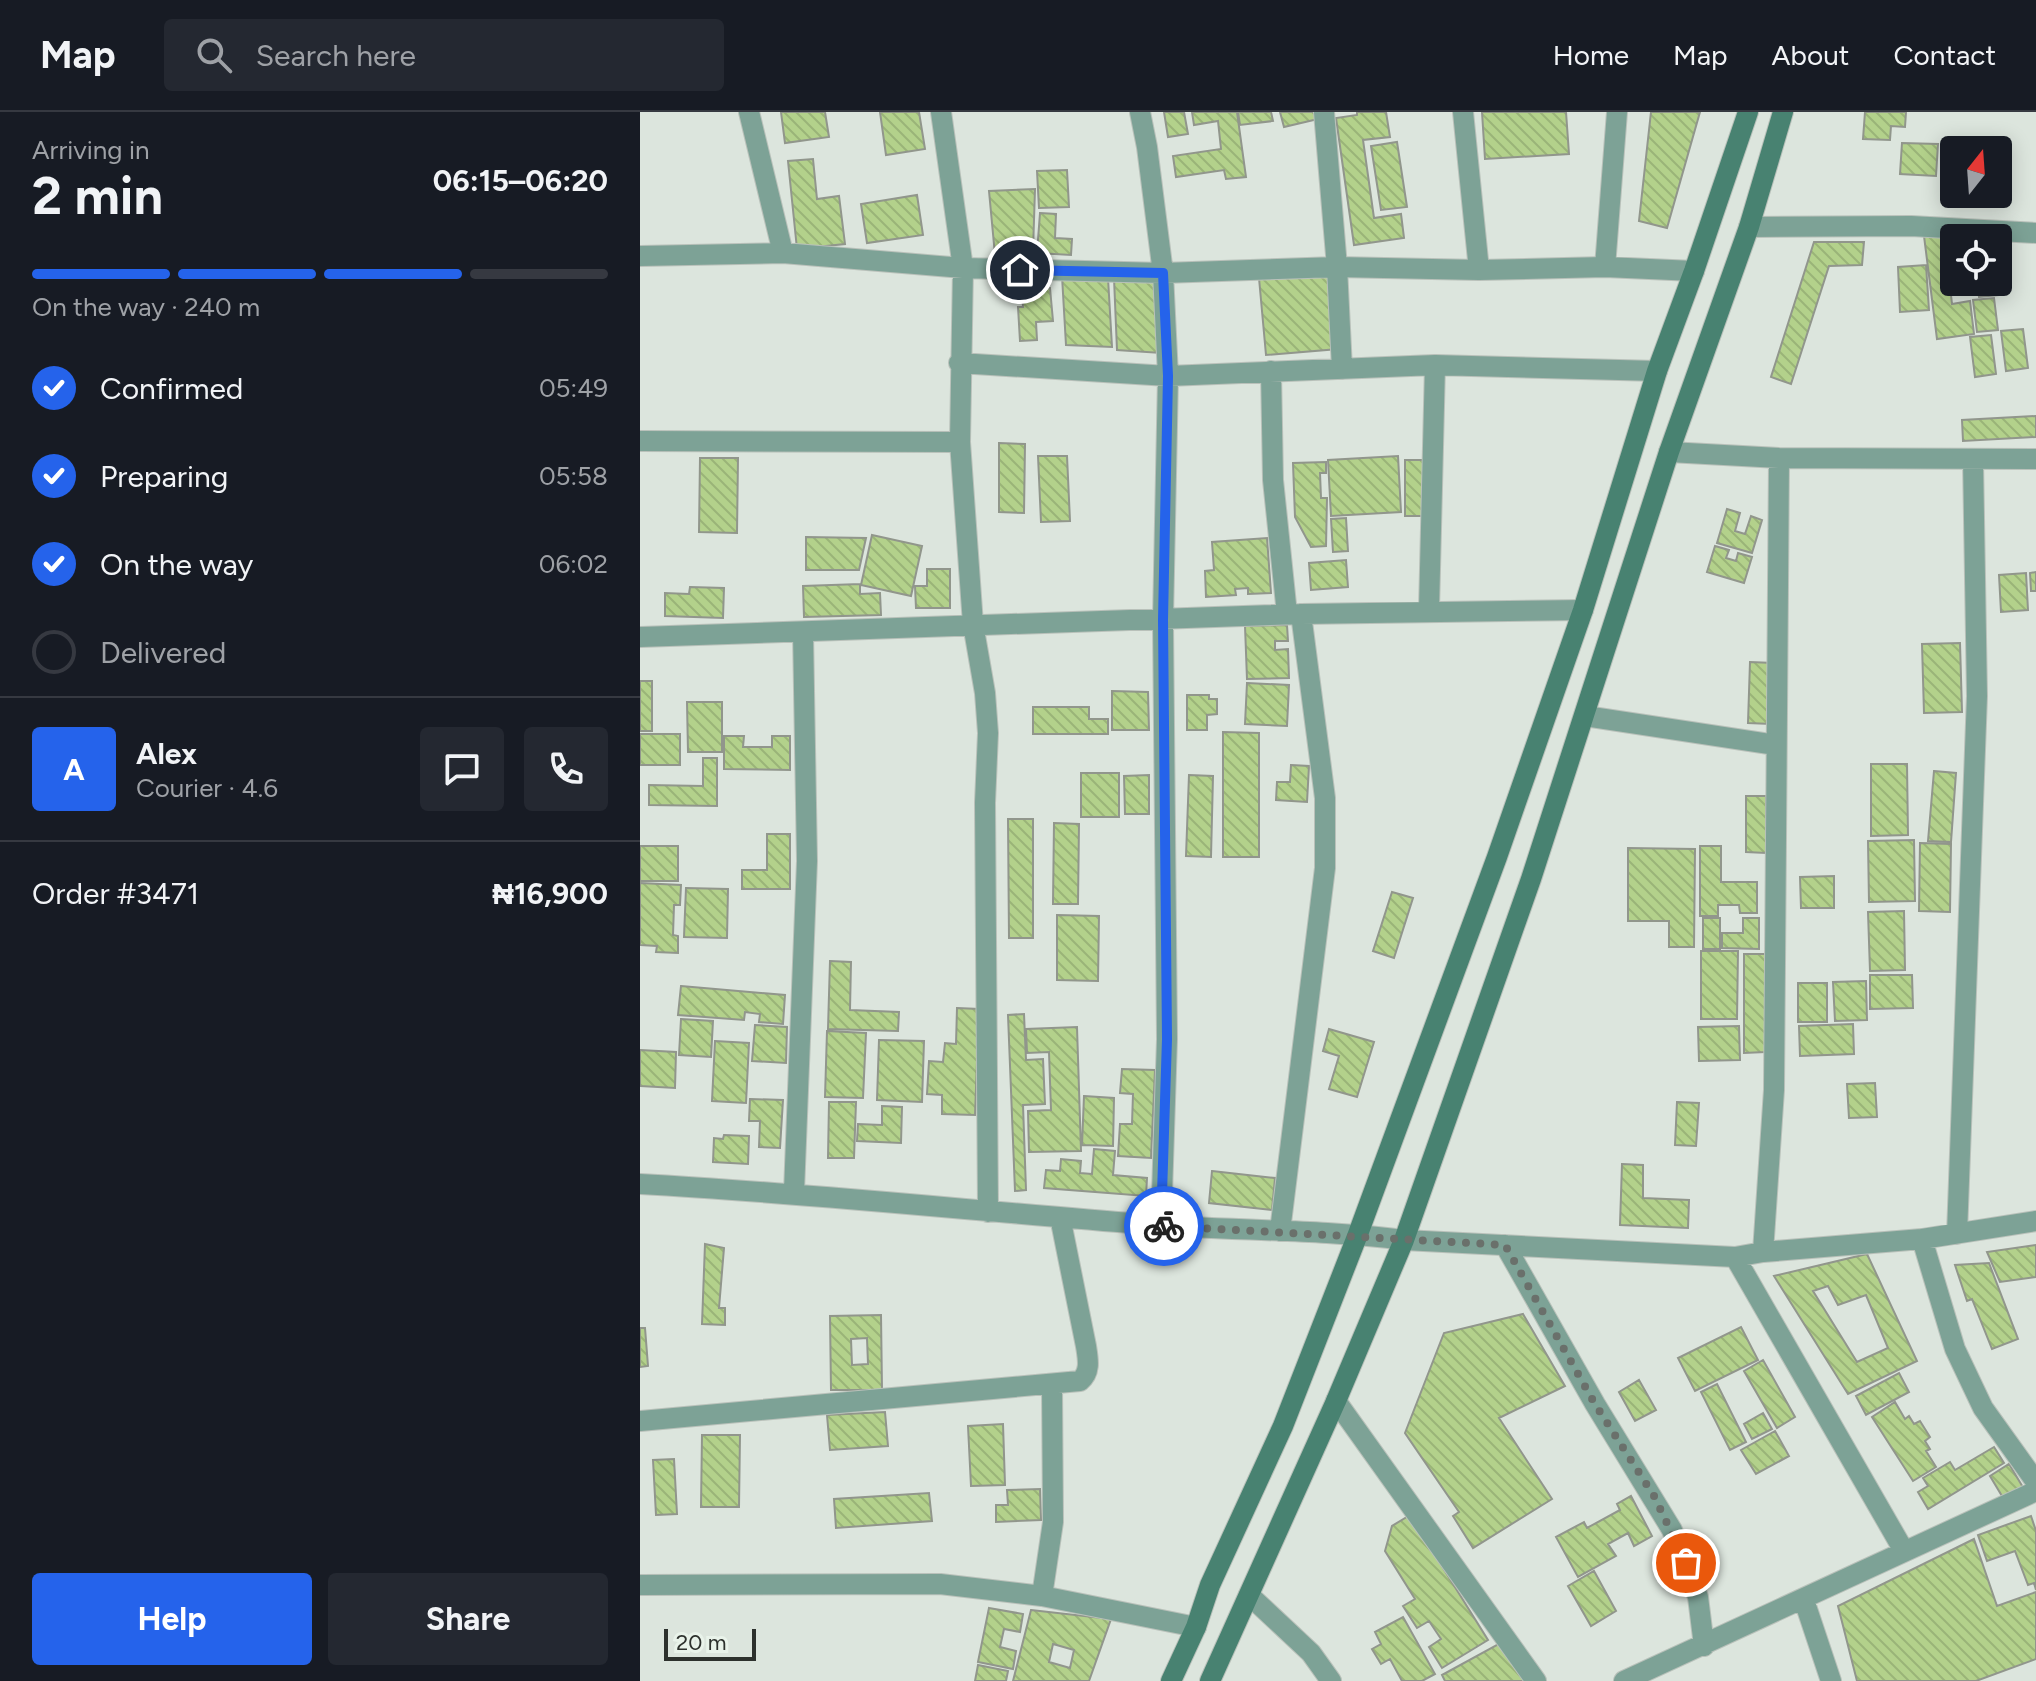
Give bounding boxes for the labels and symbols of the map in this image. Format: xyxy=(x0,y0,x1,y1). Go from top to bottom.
north arrow xyxy=(1940,136,2012,208)
pin xyxy=(986,236,1054,304)
courier xyxy=(1124,1186,1204,1266)
pin xyxy=(1652,1529,1720,1597)
scale bar xyxy=(664,1625,756,1661)

